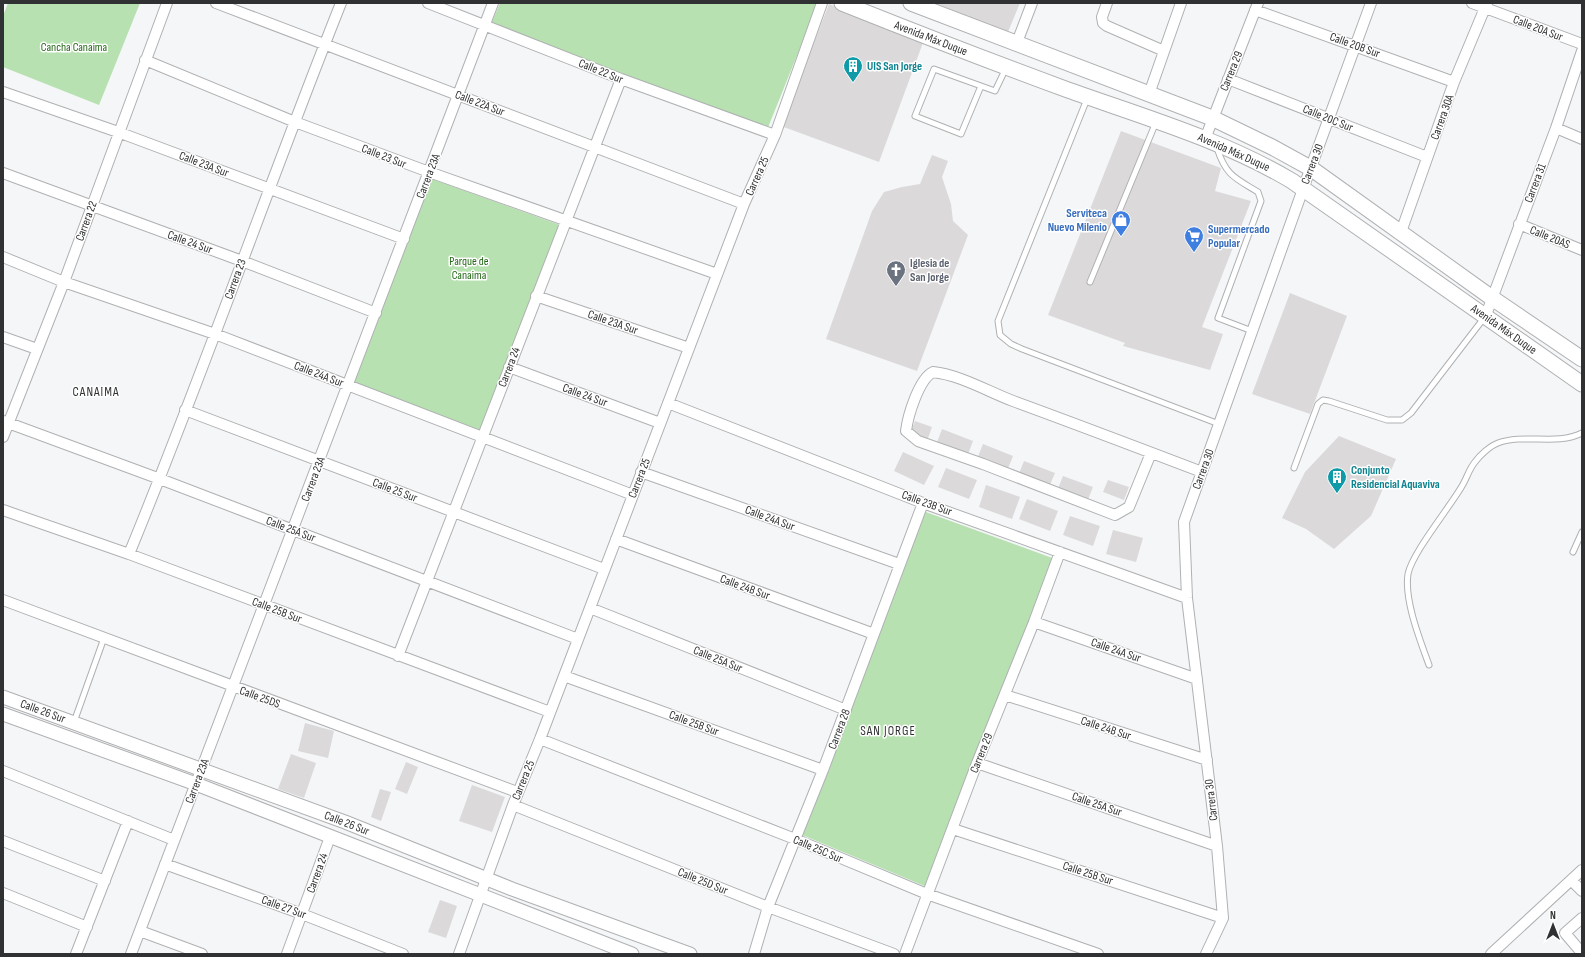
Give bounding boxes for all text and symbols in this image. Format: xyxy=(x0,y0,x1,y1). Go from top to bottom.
street label: Calle 20A Sur xyxy=(1511,12,1565,45)
street label: Avenida Máx Duque xyxy=(891,17,970,59)
street label: Calle 20B Sur xyxy=(1328,29,1383,62)
park label: Cancha Canaima xyxy=(41,40,108,55)
street label: Carrera 29 xyxy=(1217,49,1246,93)
building icon: UIS San Jorge xyxy=(842,55,864,83)
street label: Calle 22 Sur xyxy=(576,56,626,87)
place label: UIS San Jorge xyxy=(867,59,922,74)
street label: Calle 22A Sur xyxy=(453,87,507,120)
street label: Carrera 30A xyxy=(1427,92,1458,142)
street label: Calle 20C Sur xyxy=(1300,102,1356,136)
street label: Avenida Máx Duque xyxy=(1195,130,1272,175)
street label: Calle 23 Sur xyxy=(359,141,409,172)
street label: Carrera 30 xyxy=(1298,142,1327,186)
street label: Calle 23A Sur xyxy=(177,148,231,181)
street label: Carrera 23A xyxy=(413,151,444,201)
street label: Carrera 25 xyxy=(742,154,773,198)
street label: Carrera 31 xyxy=(1521,161,1550,205)
street label: Carrera 22 xyxy=(72,199,101,243)
place label: Serviteca Nuevo Milenio xyxy=(1048,206,1107,235)
shop icon: Serviteca Nuevo Milenio xyxy=(1110,209,1132,237)
place label: Supermercado Popular xyxy=(1208,222,1270,251)
street label: Calle 20AS xyxy=(1528,223,1572,252)
supermarket icon: Supermercado Popular xyxy=(1183,225,1205,253)
street label: Calle 24 Sur xyxy=(165,227,215,258)
park label: Parque de Canaima xyxy=(449,254,489,283)
place label: Iglesia de San Jorge xyxy=(910,256,949,285)
street label: Carrera 23 xyxy=(221,257,250,301)
church icon: Iglesia de San Jorge xyxy=(885,259,907,287)
street label: Avenida Máx Duque xyxy=(1467,301,1540,358)
street label: Calle 23A Sur xyxy=(586,307,640,338)
street label: Carrera 24 xyxy=(495,345,524,389)
street label: Calle 24A Sur xyxy=(292,358,346,391)
street label: Calle 24 Sur xyxy=(560,380,610,411)
district label: CANAIMA xyxy=(73,384,120,400)
street label: Carrera 30 xyxy=(1189,447,1218,491)
street label: Carrera 23A xyxy=(298,454,329,504)
street label: Carrera 25 xyxy=(625,456,654,500)
place label: Conjunto Residencial Aquaviva xyxy=(1351,463,1440,492)
building icon: Conjunto Residencial Aquaviva xyxy=(1326,466,1348,494)
street label: Calle 25 Sur xyxy=(370,475,420,506)
street label: Calle 23B Sur xyxy=(900,487,954,520)
street label: Calle 24A Sur xyxy=(743,503,797,535)
street label: Calle 25A Sur xyxy=(264,513,318,546)
street label: Calle 24B Sur xyxy=(718,572,772,604)
street label: Calle 25B Sur xyxy=(250,594,304,627)
street label: Calle 24A Sur xyxy=(1089,635,1143,666)
street label: Calle 25A Sur xyxy=(691,643,745,676)
street label: Calle 25DS xyxy=(237,683,282,712)
street label: Calle 26 Sur xyxy=(18,696,68,727)
street label: Carrera 28 xyxy=(825,707,854,751)
street label: Calle 25B Sur xyxy=(667,708,721,740)
street label: Calle 24B Sur xyxy=(1079,713,1133,744)
district label: SAN JORGE xyxy=(860,723,916,739)
street label: Carrera 29 xyxy=(967,731,996,775)
street label: Carrera 23A xyxy=(182,756,213,806)
street label: Carrera 25 xyxy=(509,758,538,802)
street label: Carrera 30 xyxy=(1201,778,1221,822)
street label: Calle 25A Sur xyxy=(1070,789,1124,820)
street label: Calle 26 Sur xyxy=(322,808,372,839)
street label: Calle 25C Sur xyxy=(791,832,845,867)
street label: Carrera 24 xyxy=(303,851,332,895)
street label: Calle 25B Sur xyxy=(1061,858,1115,889)
street label: Calle 25D Sur xyxy=(676,865,731,898)
street label: Calle 27 Sur xyxy=(259,892,309,923)
north arrow xyxy=(1533,905,1573,945)
text: N xyxy=(1550,909,1556,922)

